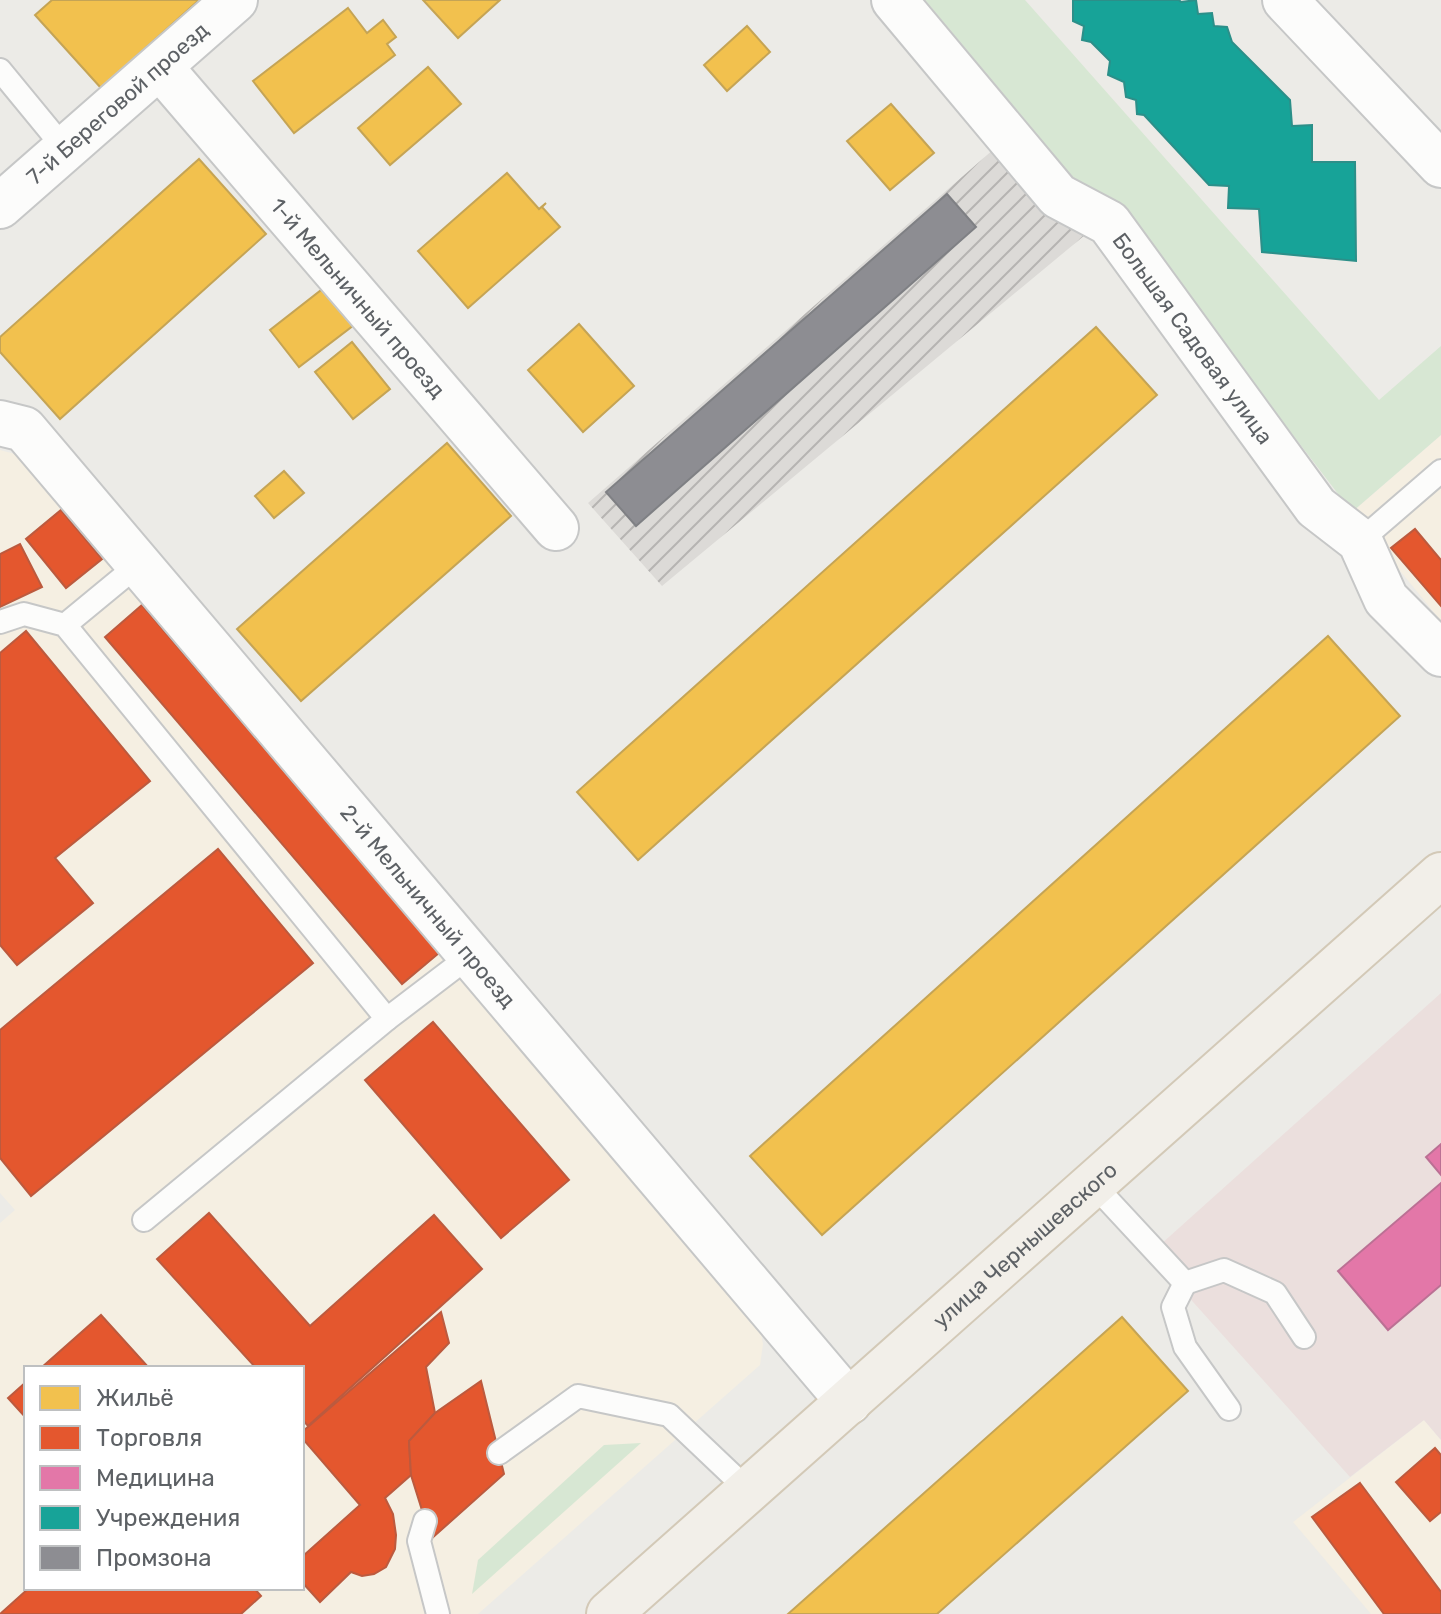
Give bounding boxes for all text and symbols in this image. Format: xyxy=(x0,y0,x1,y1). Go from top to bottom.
street label: 7-й Береговой проезд xyxy=(21,16,214,190)
street label: 1-й Мельничный проезд xyxy=(265,192,451,403)
street label: Большая Садовая улица xyxy=(1107,227,1279,449)
street label: 2-й Мельничный проезд xyxy=(335,799,522,1013)
street label: улица Чернышевского xyxy=(927,1156,1122,1334)
legend xyxy=(24,1366,304,1590)
text: Жильё xyxy=(96,1384,174,1412)
text: Торговля xyxy=(96,1424,202,1452)
text: Медицина xyxy=(96,1464,215,1492)
text: Учреждения xyxy=(96,1504,240,1532)
text: Промзона xyxy=(96,1544,212,1572)

